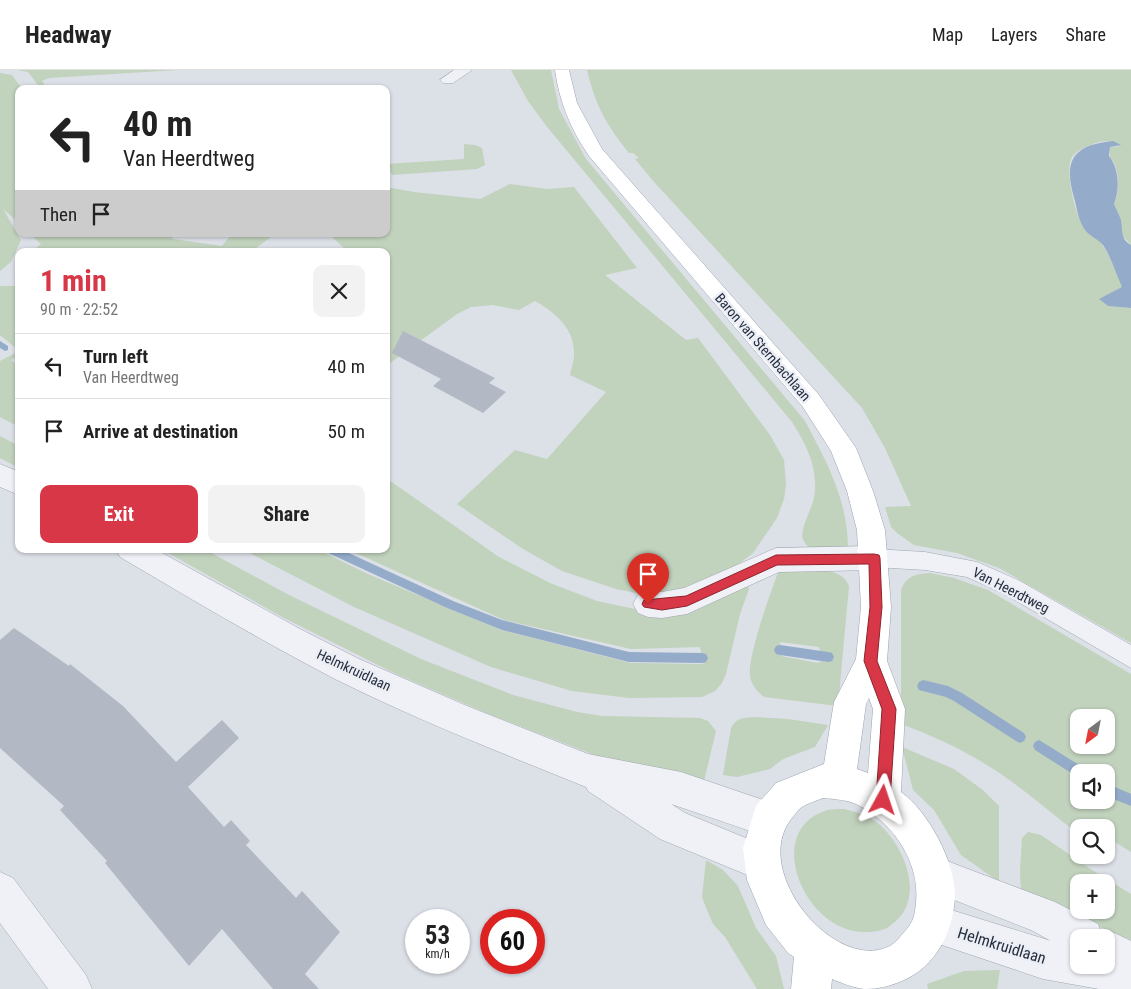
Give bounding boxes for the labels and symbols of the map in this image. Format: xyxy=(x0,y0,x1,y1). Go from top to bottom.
street label: Baron van Sternbachlaan xyxy=(712,290,814,404)
pin xyxy=(627,553,669,604)
street label: Van Heerdtweg xyxy=(970,564,1052,616)
street label: Helmkruidlaan xyxy=(314,646,394,694)
north arrow xyxy=(1070,709,1115,754)
position arrow xyxy=(856,773,908,825)
speed limit sign: 60 xyxy=(480,909,545,974)
street label: Helmkruidlaan xyxy=(955,923,1048,968)

